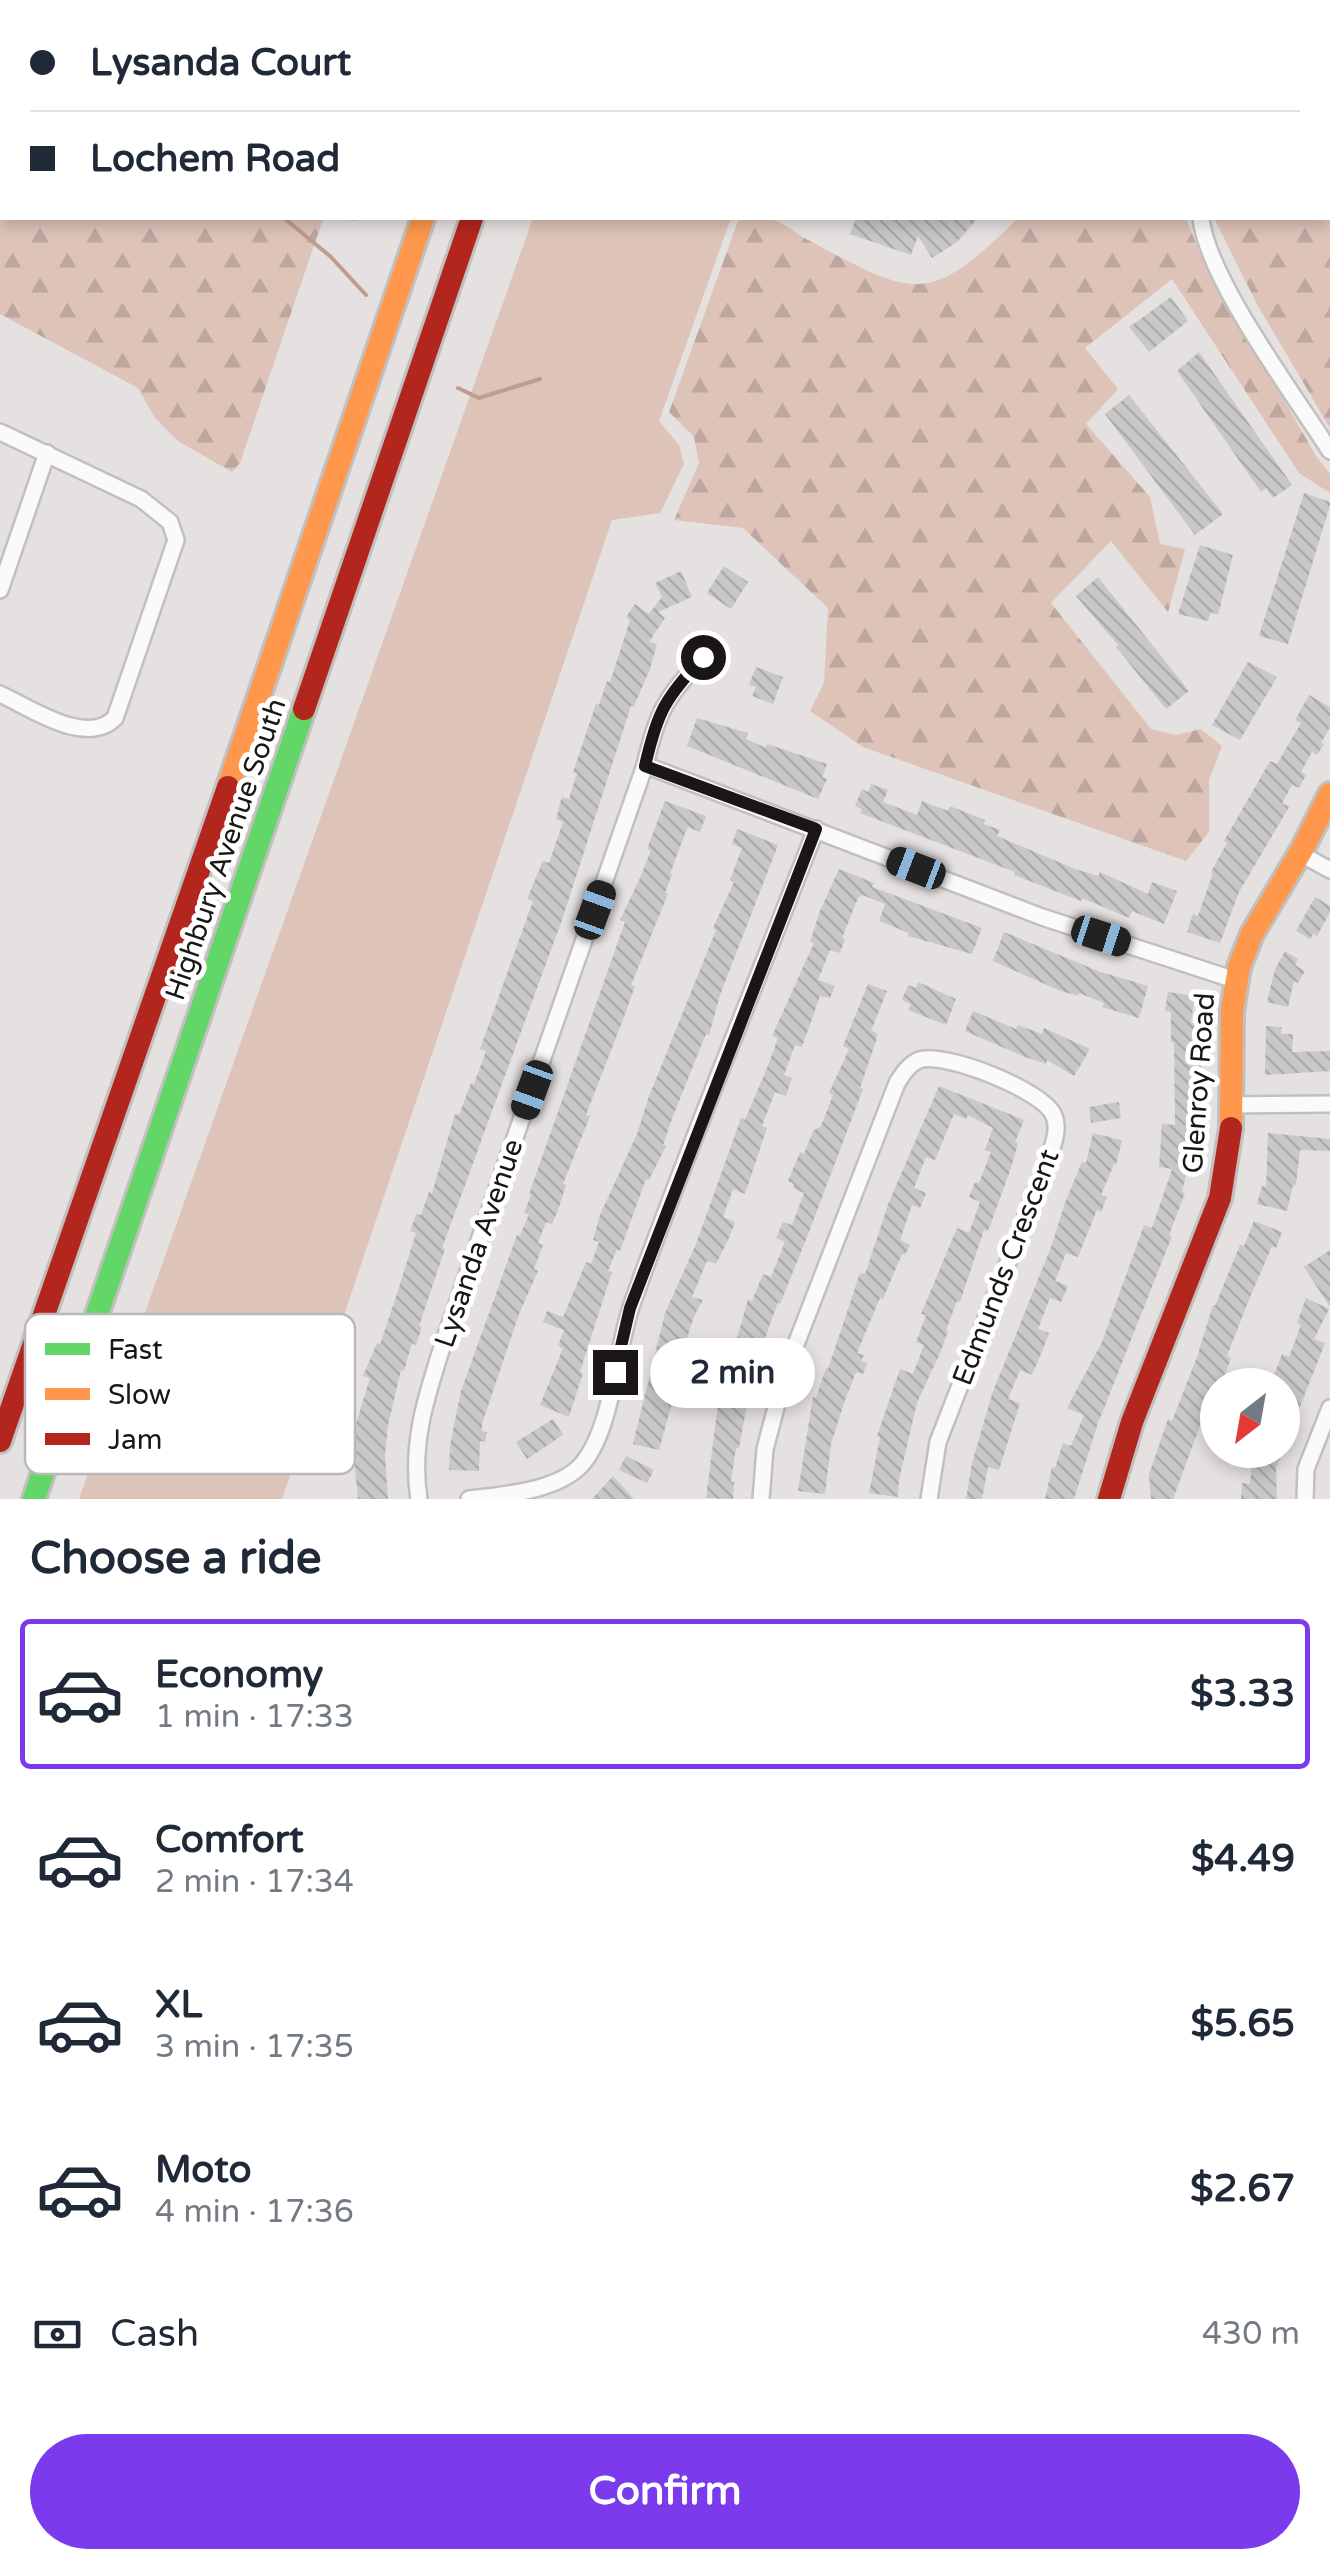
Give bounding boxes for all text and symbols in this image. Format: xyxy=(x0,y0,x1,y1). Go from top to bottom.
text: Lysanda Court xyxy=(90,40,351,86)
text: Lochem Road xyxy=(90,136,340,182)
route start xyxy=(681,635,726,680)
street label: Highbury Avenue South xyxy=(158,694,294,1005)
car xyxy=(883,843,949,893)
car xyxy=(571,877,619,943)
car xyxy=(1068,912,1134,960)
street label: Glenroy Road xyxy=(1176,992,1222,1174)
car xyxy=(508,1057,556,1123)
street label: Lysanda Avenue xyxy=(427,1135,531,1352)
street label: Edmunds Crescent xyxy=(945,1144,1067,1390)
legend xyxy=(25,1314,355,1474)
text: Fast xyxy=(108,1333,163,1367)
callout: 2 min xyxy=(650,1337,815,1407)
route end xyxy=(593,1350,638,1395)
text: 2 min xyxy=(690,1354,775,1392)
north arrow xyxy=(1200,1368,1300,1468)
map controls xyxy=(1200,1368,1300,1468)
text: Slow xyxy=(108,1378,171,1412)
text: Jam xyxy=(108,1423,163,1457)
text: Choose a ride xyxy=(30,1532,321,1586)
icon: car xyxy=(35,1649,125,1739)
text: Economy xyxy=(155,1652,323,1698)
text: $3.33 xyxy=(1190,1671,1295,1717)
text: 1 min · 17:33 xyxy=(155,1698,354,1736)
icon: car xyxy=(35,1814,125,1904)
text: Comfort xyxy=(155,1817,304,1863)
text: $4.49 xyxy=(1191,1836,1295,1882)
text: 2 min · 17:34 xyxy=(155,1863,354,1901)
icon: car xyxy=(35,1979,125,2069)
text: XL xyxy=(155,1982,202,2028)
text: $5.65 xyxy=(1190,2001,1295,2047)
text: 3 min · 17:35 xyxy=(155,2028,354,2066)
icon: car xyxy=(35,2144,125,2234)
text: Moto xyxy=(155,2147,251,2193)
text: $2.67 xyxy=(1190,2166,1295,2212)
text: 4 min · 17:36 xyxy=(155,2193,354,2231)
icon: cash xyxy=(30,2307,85,2362)
text: Cash xyxy=(110,2311,199,2357)
text: 430 m xyxy=(1202,2315,1300,2353)
button: Confirm xyxy=(30,2434,1300,2549)

